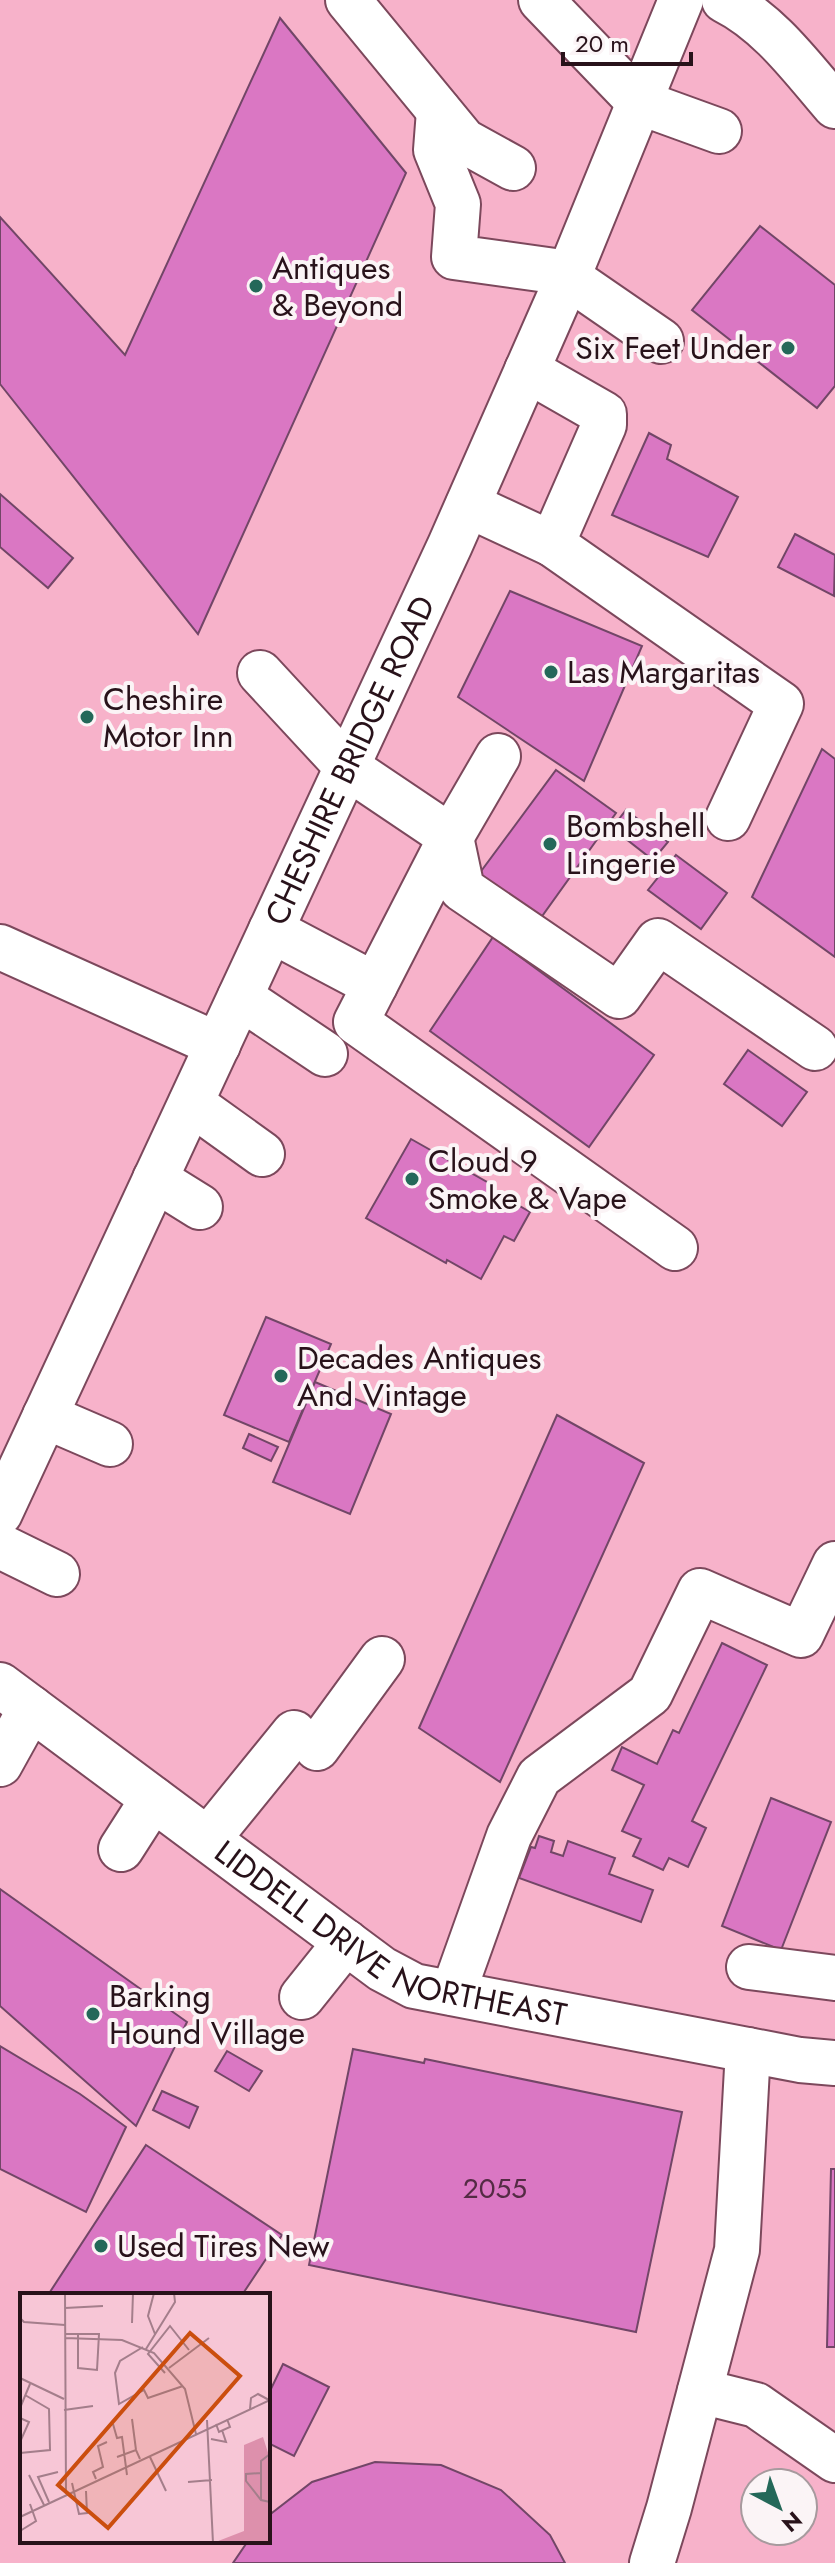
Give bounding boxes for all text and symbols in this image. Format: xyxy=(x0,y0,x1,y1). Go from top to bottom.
scale bar xyxy=(563,16,691,66)
text: 20 m xyxy=(575,26,629,61)
place label: Antiques & Beyond xyxy=(272,245,403,328)
marker: Antiques & Beyond xyxy=(247,277,265,295)
place label: Six Feet Under xyxy=(575,325,772,371)
marker: Six Feet Under xyxy=(779,339,797,357)
street label: CHESHIRE BRIDGE ROAD xyxy=(253,588,446,933)
place label: Las Margaritas xyxy=(567,649,760,695)
marker: Las Margaritas xyxy=(542,663,560,681)
place label: Cheshire Motor Inn xyxy=(103,676,234,759)
marker: Cheshire Motor Inn xyxy=(78,708,96,726)
place label: Bombshell Lingerie xyxy=(566,803,705,886)
marker: Bombshell Lingerie xyxy=(541,835,559,853)
place label: Cloud 9 Smoke & Vape xyxy=(428,1138,627,1221)
marker: Cloud 9 Smoke & Vape xyxy=(403,1170,421,1188)
place label: Decades Antiques And Vintage xyxy=(297,1335,541,1418)
marker: Decades Antiques And Vintage xyxy=(272,1367,290,1385)
street label: LIDDELL DRIVE NORTHEAST xyxy=(205,1829,571,2038)
place label: Barking Hound Village xyxy=(109,1973,305,2056)
marker: Barking Hound Village xyxy=(84,2005,102,2023)
house number: 2055 xyxy=(463,2168,527,2209)
place label: Used Tires New xyxy=(117,2223,330,2269)
marker: Used Tires New xyxy=(92,2237,110,2255)
inset map xyxy=(20,2293,270,2543)
north arrow xyxy=(739,2467,819,2547)
text: N xyxy=(775,2504,809,2540)

